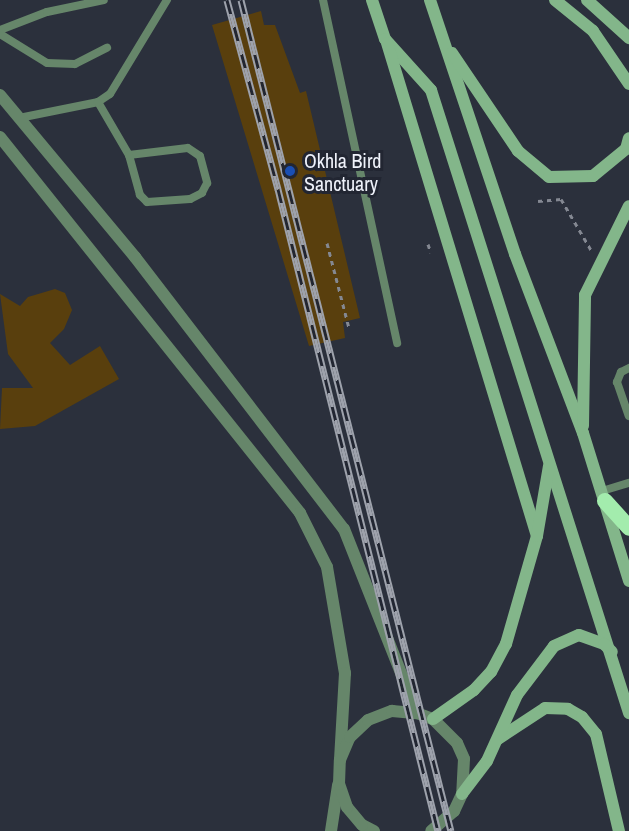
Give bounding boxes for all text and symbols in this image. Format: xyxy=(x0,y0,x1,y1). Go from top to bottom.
place label: Okhla Bird Sanctuary xyxy=(304,148,381,195)
marker: Okhla Bird Sanctuary xyxy=(281,162,299,180)

